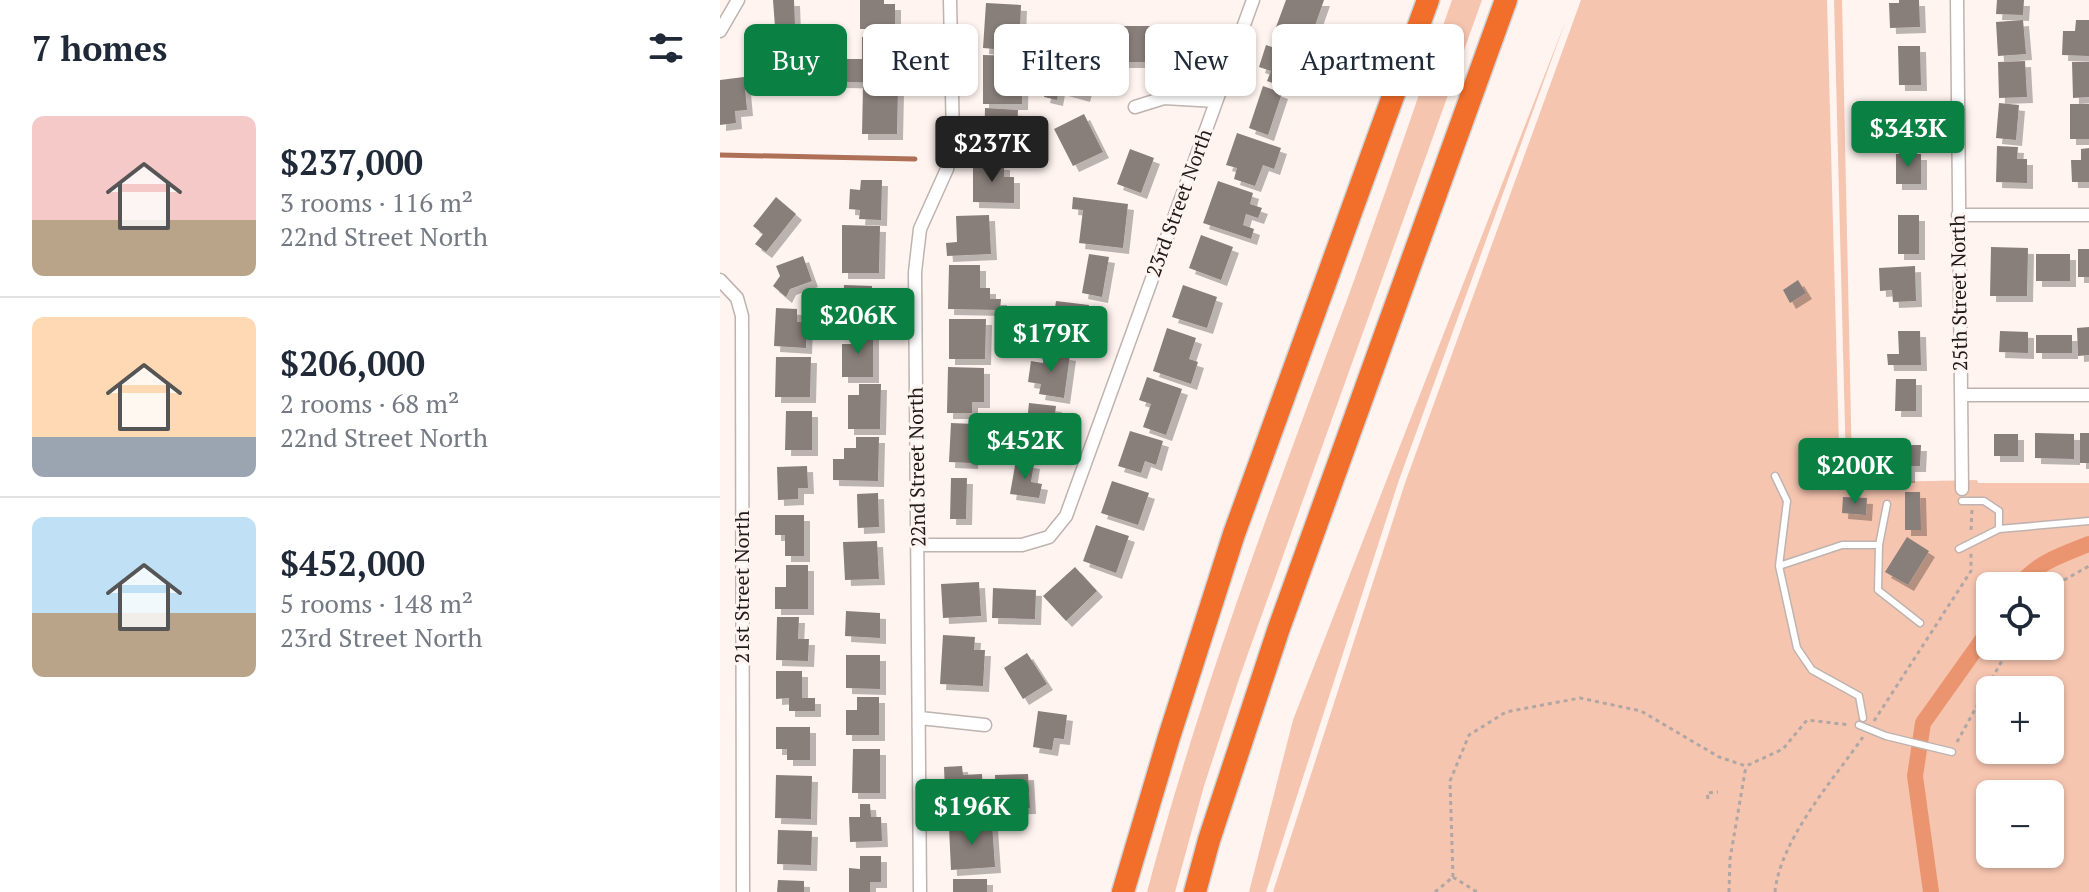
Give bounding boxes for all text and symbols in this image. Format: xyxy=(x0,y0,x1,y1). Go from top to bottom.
chip: Buy xyxy=(744,24,847,96)
chip: Rent xyxy=(863,24,978,96)
chip: Filters xyxy=(994,24,1129,96)
chip: New xyxy=(1145,24,1256,96)
chip: Apartment xyxy=(1272,24,1464,96)
text: 7 homes xyxy=(32,26,167,71)
icon: filters xyxy=(644,26,688,70)
pin: $343K xyxy=(1852,101,1964,169)
text: $343K xyxy=(1869,110,1947,144)
pin: $237K xyxy=(936,116,1048,184)
text: $237K xyxy=(953,125,1031,159)
street label: 23rd Street North xyxy=(1139,125,1218,281)
text: $237,000 xyxy=(280,140,423,185)
icon: home xyxy=(96,148,192,244)
text: 3 rooms · 116 m² xyxy=(280,185,473,219)
street label: 25th Street North xyxy=(1944,214,1973,371)
text: 22nd Street North xyxy=(280,219,488,253)
pin: $206K xyxy=(802,288,914,356)
text: $206K xyxy=(819,297,897,331)
pin: $179K xyxy=(995,306,1107,374)
text: $179K xyxy=(1012,315,1090,349)
text: $206,000 xyxy=(280,341,425,386)
icon: home xyxy=(96,349,192,445)
text: 2 rooms · 68 m² xyxy=(280,386,459,420)
street label: 22nd Street North xyxy=(902,387,931,547)
pin: $452K xyxy=(969,413,1081,481)
text: 22nd Street North xyxy=(280,420,488,454)
text: $452K xyxy=(986,422,1064,456)
pin: $200K xyxy=(1799,438,1911,506)
text: $200K xyxy=(1816,447,1894,481)
street label: 21st Street North xyxy=(728,510,755,664)
text: $452,000 xyxy=(280,541,425,586)
icon: home xyxy=(96,549,192,645)
map controls xyxy=(1976,572,2064,868)
button: locate xyxy=(1976,572,2064,660)
text: 5 rooms · 148 m² xyxy=(280,586,473,620)
text: 23rd Street North xyxy=(280,620,482,654)
button: + xyxy=(1976,676,2064,764)
pin: $196K xyxy=(916,779,1028,847)
button: − xyxy=(1976,780,2064,868)
text: $196K xyxy=(933,788,1011,822)

